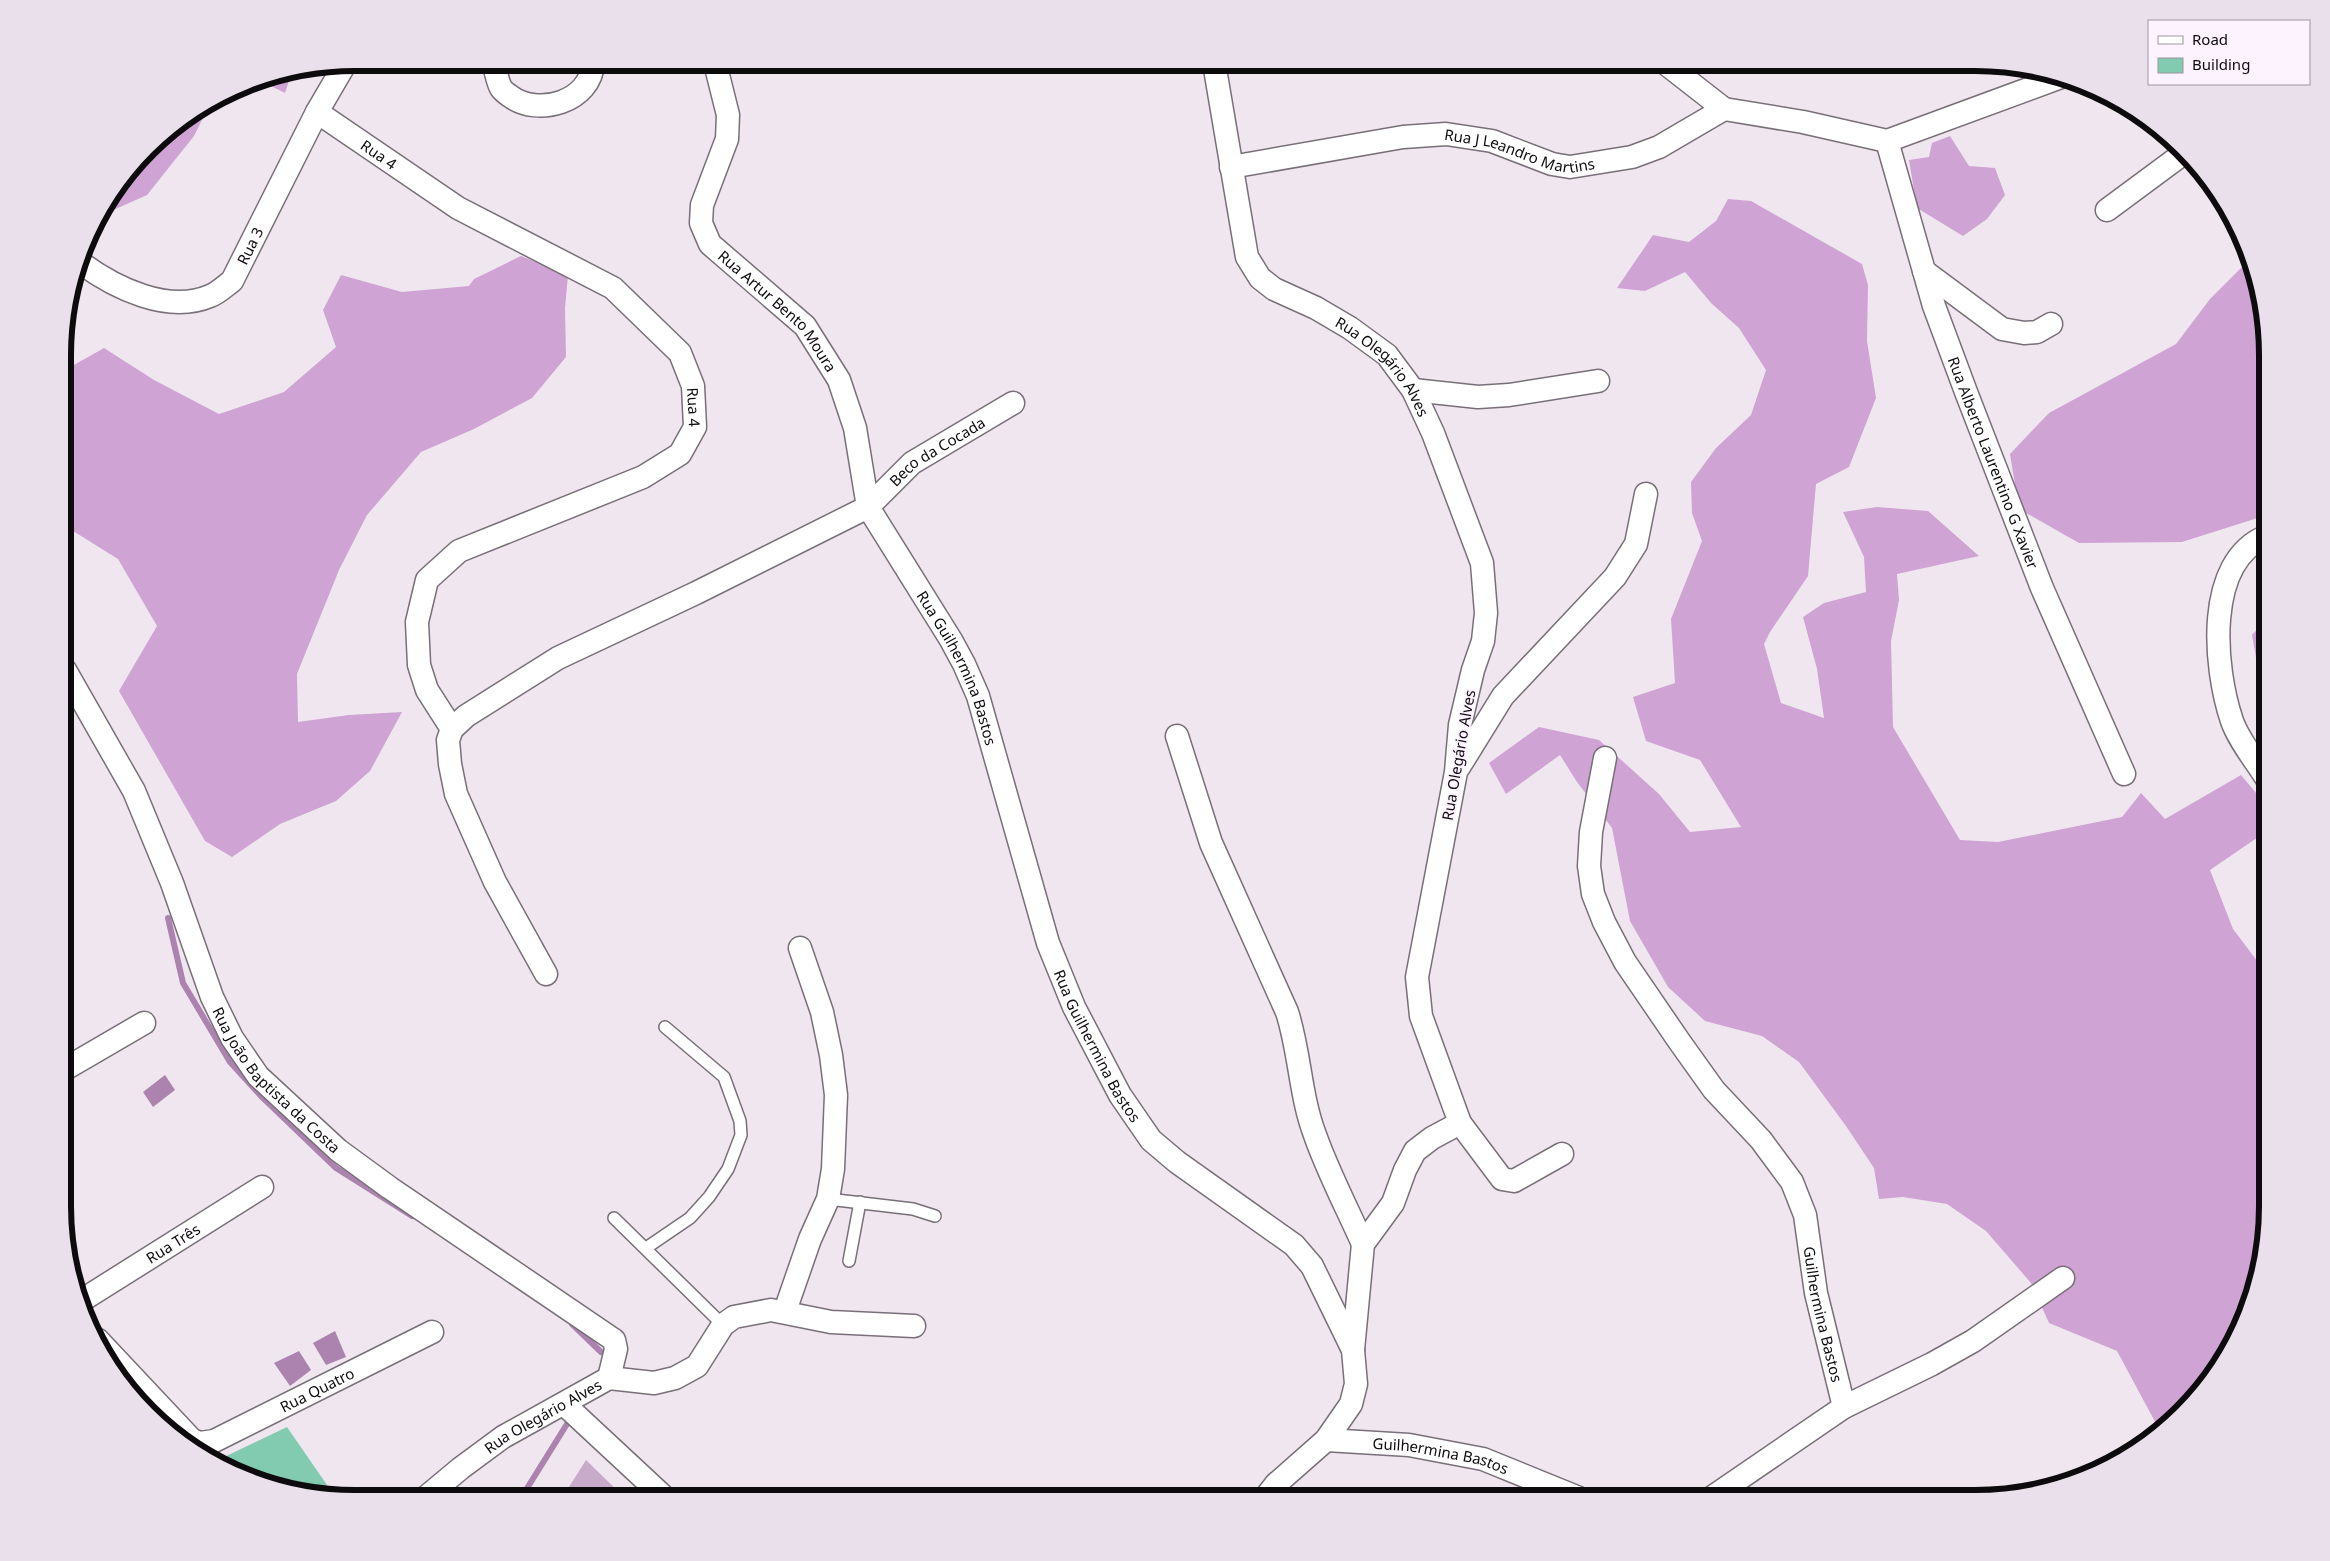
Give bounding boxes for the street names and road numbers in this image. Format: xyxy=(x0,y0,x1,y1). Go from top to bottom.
street label: Rua J Leandro Martins xyxy=(1443,124,1596,177)
street label: Rua 4 xyxy=(357,135,401,174)
street label: Rua 3 xyxy=(232,224,268,268)
street label: Rua Artur Bento Moura xyxy=(714,246,841,376)
street label: Rua Olegário Alves xyxy=(1332,312,1434,420)
street label: Rua Alberto Laurentino G Xavier xyxy=(1944,354,2043,571)
street label: Rua 4 xyxy=(683,387,705,428)
street label: Beco da Cocada xyxy=(885,412,989,490)
street label: Rua Guilhermina Bastos xyxy=(913,587,1001,747)
street label: Rua Olegário Alves xyxy=(1437,688,1479,822)
street label: Rua Guilhermina Bastos xyxy=(1050,967,1146,1126)
street label: Rua João Baptista da Costa xyxy=(208,1004,345,1157)
street label: Rua Três xyxy=(142,1219,204,1268)
street label: Guilhermina Bastos xyxy=(1800,1245,1848,1384)
street label: Rua Quatro xyxy=(276,1363,358,1417)
street label: Rua Olegário Alves xyxy=(480,1374,605,1458)
street label: Guilhermina Bastos xyxy=(1372,1433,1512,1478)

